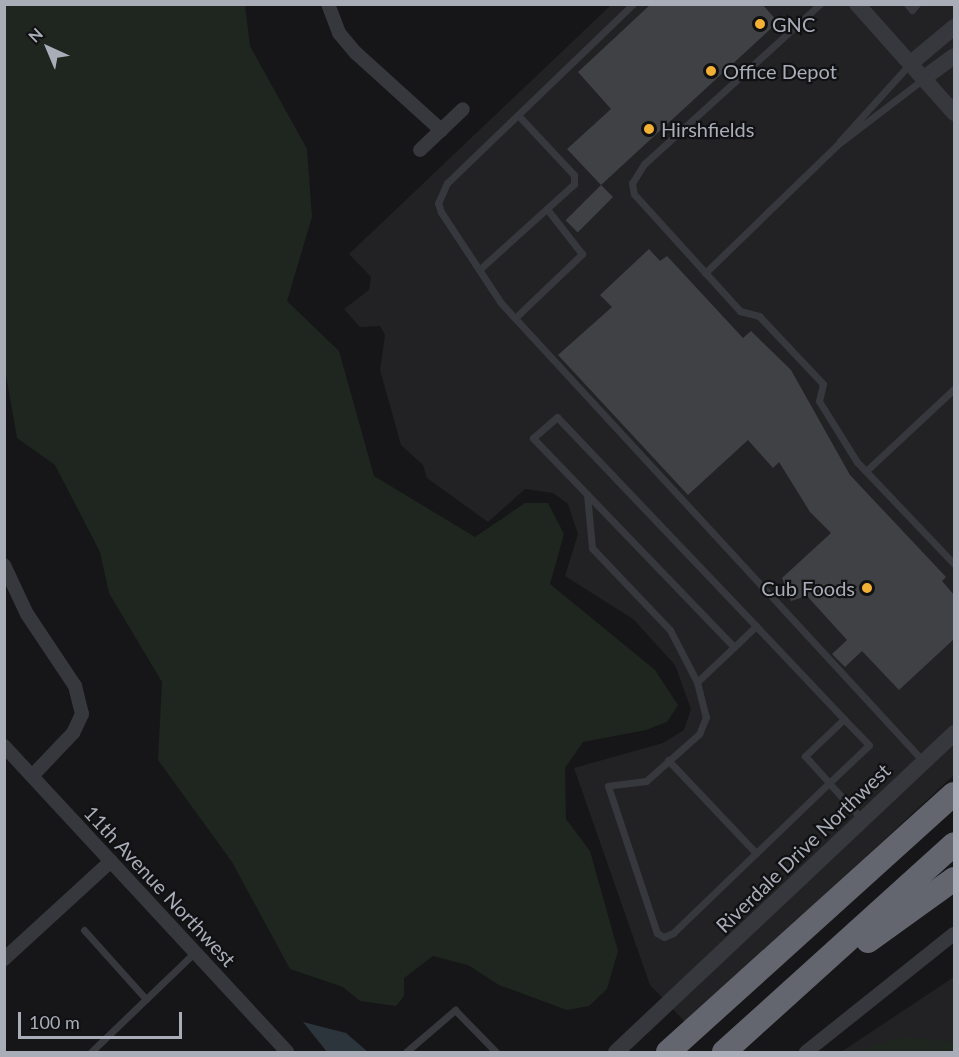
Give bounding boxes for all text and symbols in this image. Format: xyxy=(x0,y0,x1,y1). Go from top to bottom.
place label: GNC xyxy=(772,12,815,36)
marker: GNC xyxy=(753,17,767,31)
north arrow xyxy=(18,18,78,78)
text: N xyxy=(24,24,46,46)
place label: Office Depot xyxy=(723,59,837,83)
marker: Office Depot xyxy=(704,64,718,78)
place label: Hirshfields xyxy=(661,117,754,141)
marker: Hirshfields xyxy=(642,122,656,136)
place label: Cub Foods xyxy=(761,576,855,600)
marker: Cub Foods xyxy=(860,581,874,595)
street label: Riverdale Drive Northwest xyxy=(711,758,895,938)
street label: 11th Avenue Northwest xyxy=(79,800,241,972)
scale bar xyxy=(21,1000,184,1038)
text: 100 m xyxy=(29,1011,80,1033)

